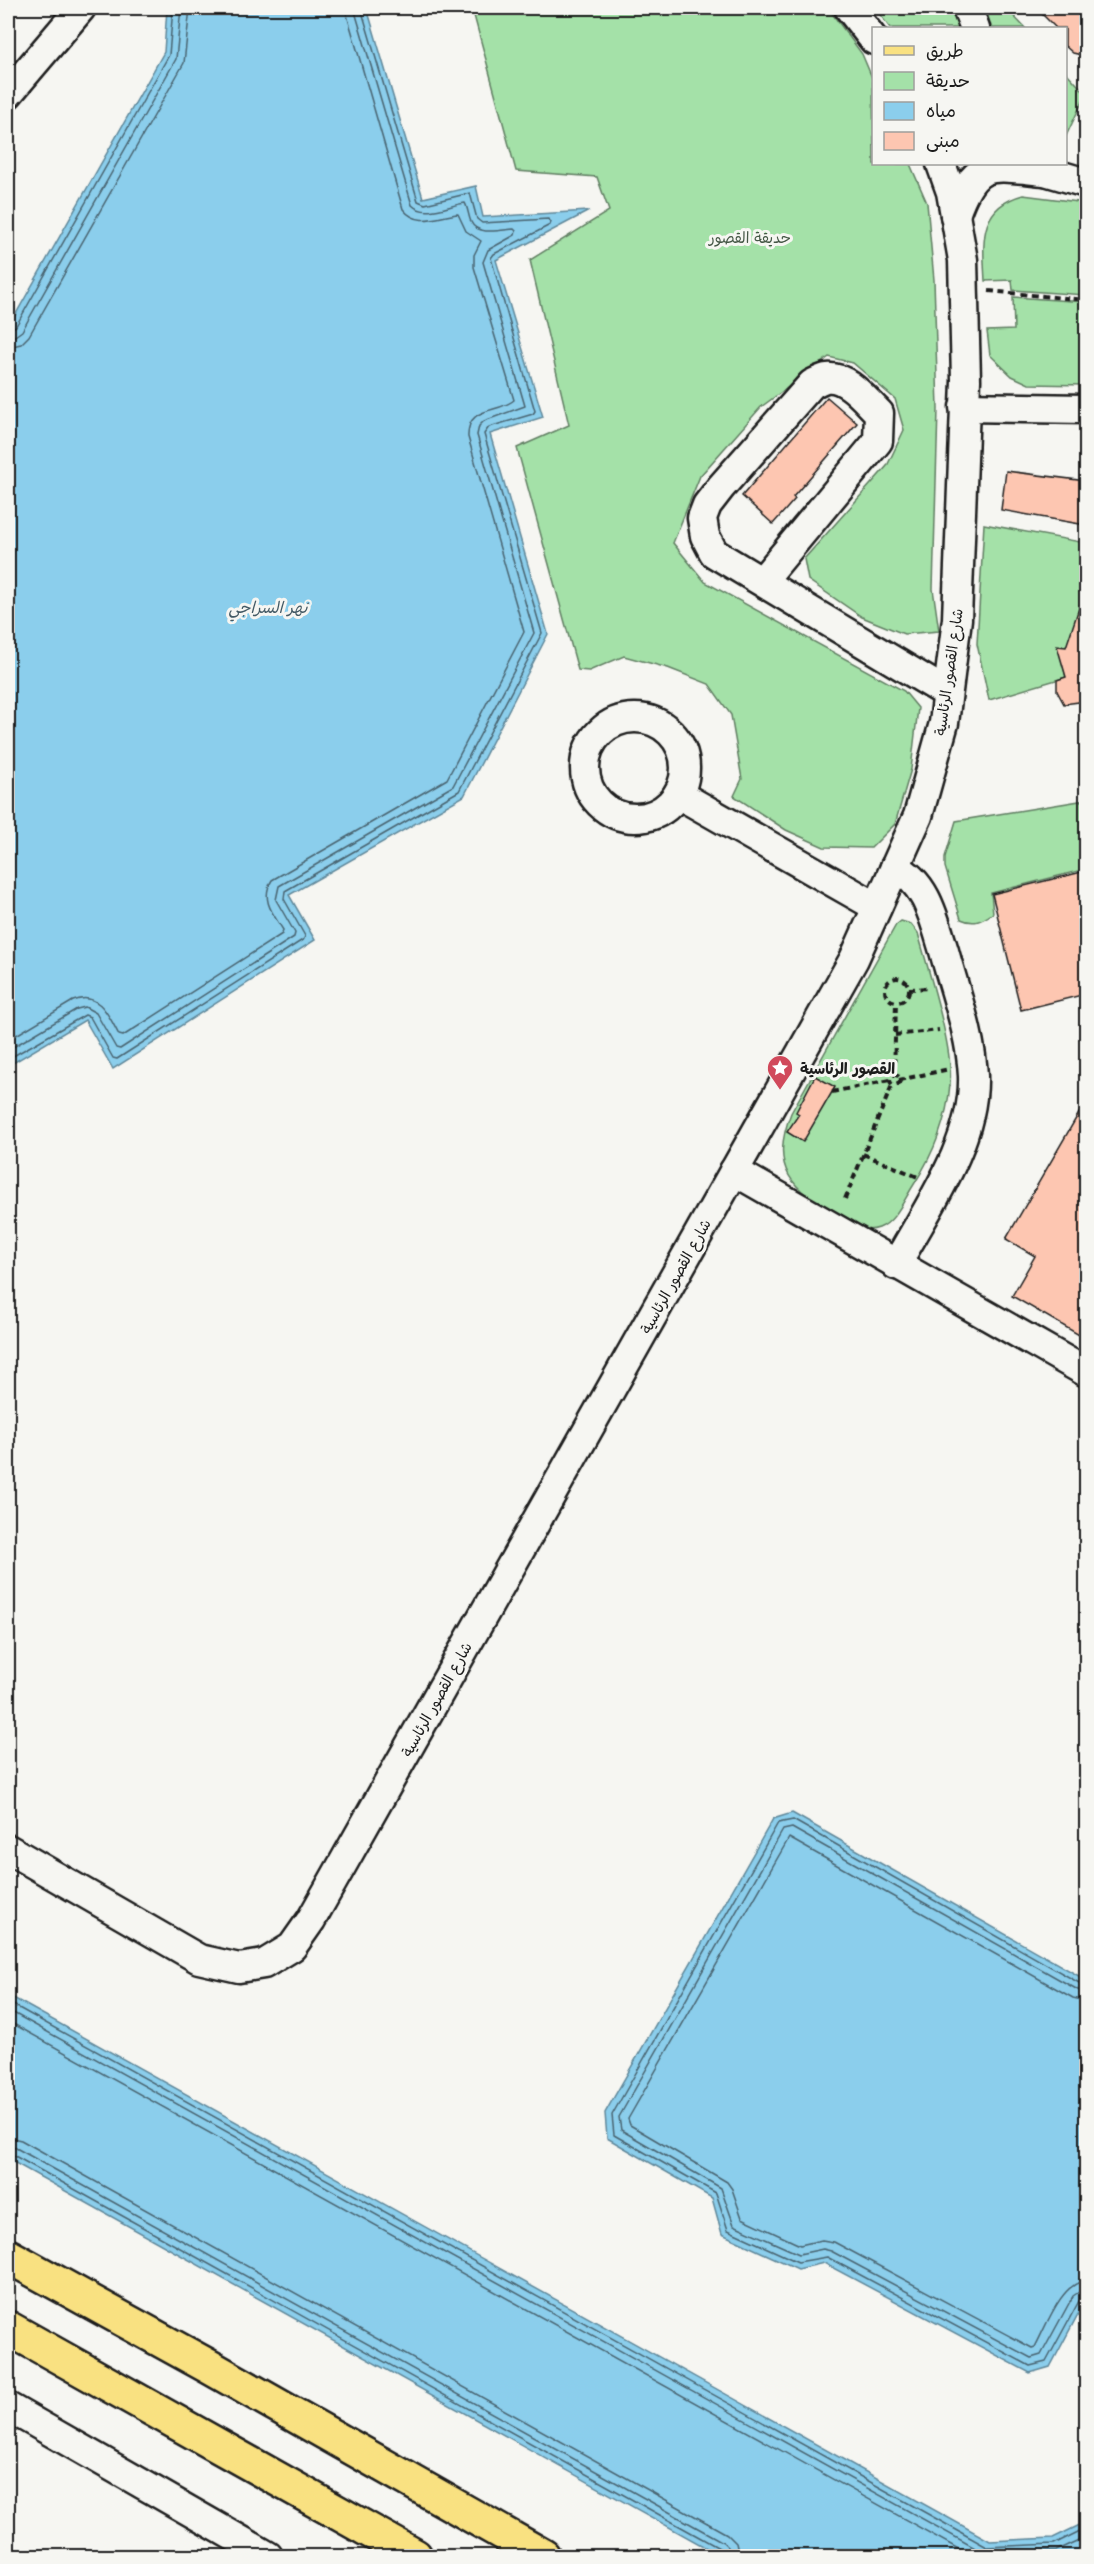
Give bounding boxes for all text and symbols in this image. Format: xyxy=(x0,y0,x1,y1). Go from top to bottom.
legend xyxy=(872,27,1067,165)
text: طريق xyxy=(926,38,964,62)
text: حديقة xyxy=(926,68,970,92)
text: مياه xyxy=(926,98,956,122)
text: مبنى xyxy=(926,128,960,152)
park label: حديقة القصور xyxy=(708,227,791,247)
water label: نهر السراجي xyxy=(229,596,310,622)
street label: شارع القصور الرئاسية xyxy=(929,607,968,737)
place icon: القصور الرئاسية xyxy=(765,1053,795,1091)
place label: القصور الرئاسية xyxy=(800,1058,895,1079)
street label: شارع القصور الرئاسية xyxy=(635,1215,716,1337)
street label: شارع القصور الرئاسية xyxy=(396,1638,477,1760)

